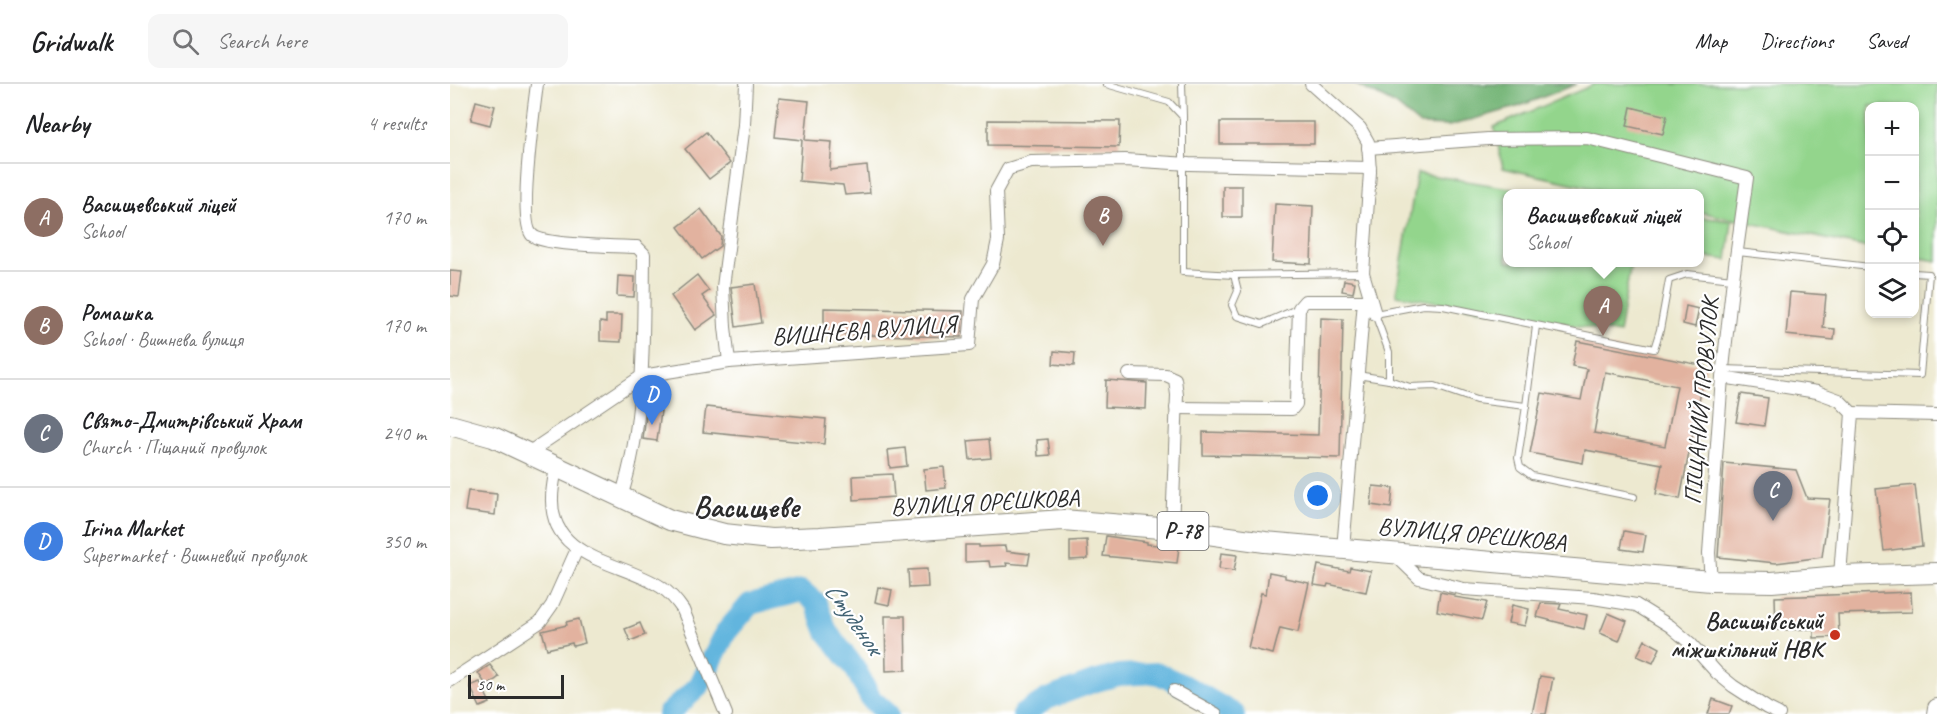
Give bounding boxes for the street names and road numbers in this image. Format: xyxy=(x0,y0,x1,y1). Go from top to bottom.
street label: ПІЩАНИЙ ПРОВУЛОК xyxy=(1677,292,1725,505)
street label: ВИШНЕВА ВУЛИЦЯ xyxy=(771,308,960,351)
street label: ВУЛИЦЯ ОРЄШКОВА xyxy=(890,482,1081,522)
street label: ВУЛИЦЯ ОРЄШКОВА xyxy=(1377,511,1568,557)
road number: Р-78 xyxy=(1158,512,1208,550)

